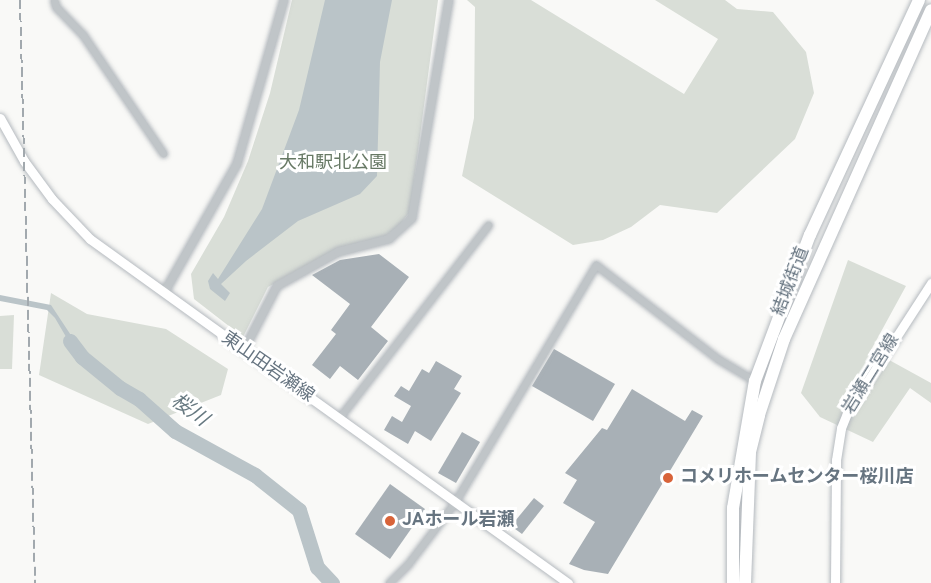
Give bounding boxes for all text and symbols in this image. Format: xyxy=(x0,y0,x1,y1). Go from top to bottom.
park label: 大和駅北公園 xyxy=(279,153,387,175)
street label: 結城街道 xyxy=(769,245,815,319)
street label: 東山田岩瀬線 xyxy=(217,328,317,408)
street label: 岩瀬二宮線 xyxy=(839,331,905,419)
water label: 桜川 xyxy=(166,390,212,432)
place label: コメリホームセンター桜川店 xyxy=(680,467,914,489)
marker: コメリホームセンター桜川店 xyxy=(661,471,675,485)
place label: JAホール岩瀬 xyxy=(402,510,514,532)
marker: JAホール岩瀬 xyxy=(383,514,397,528)

